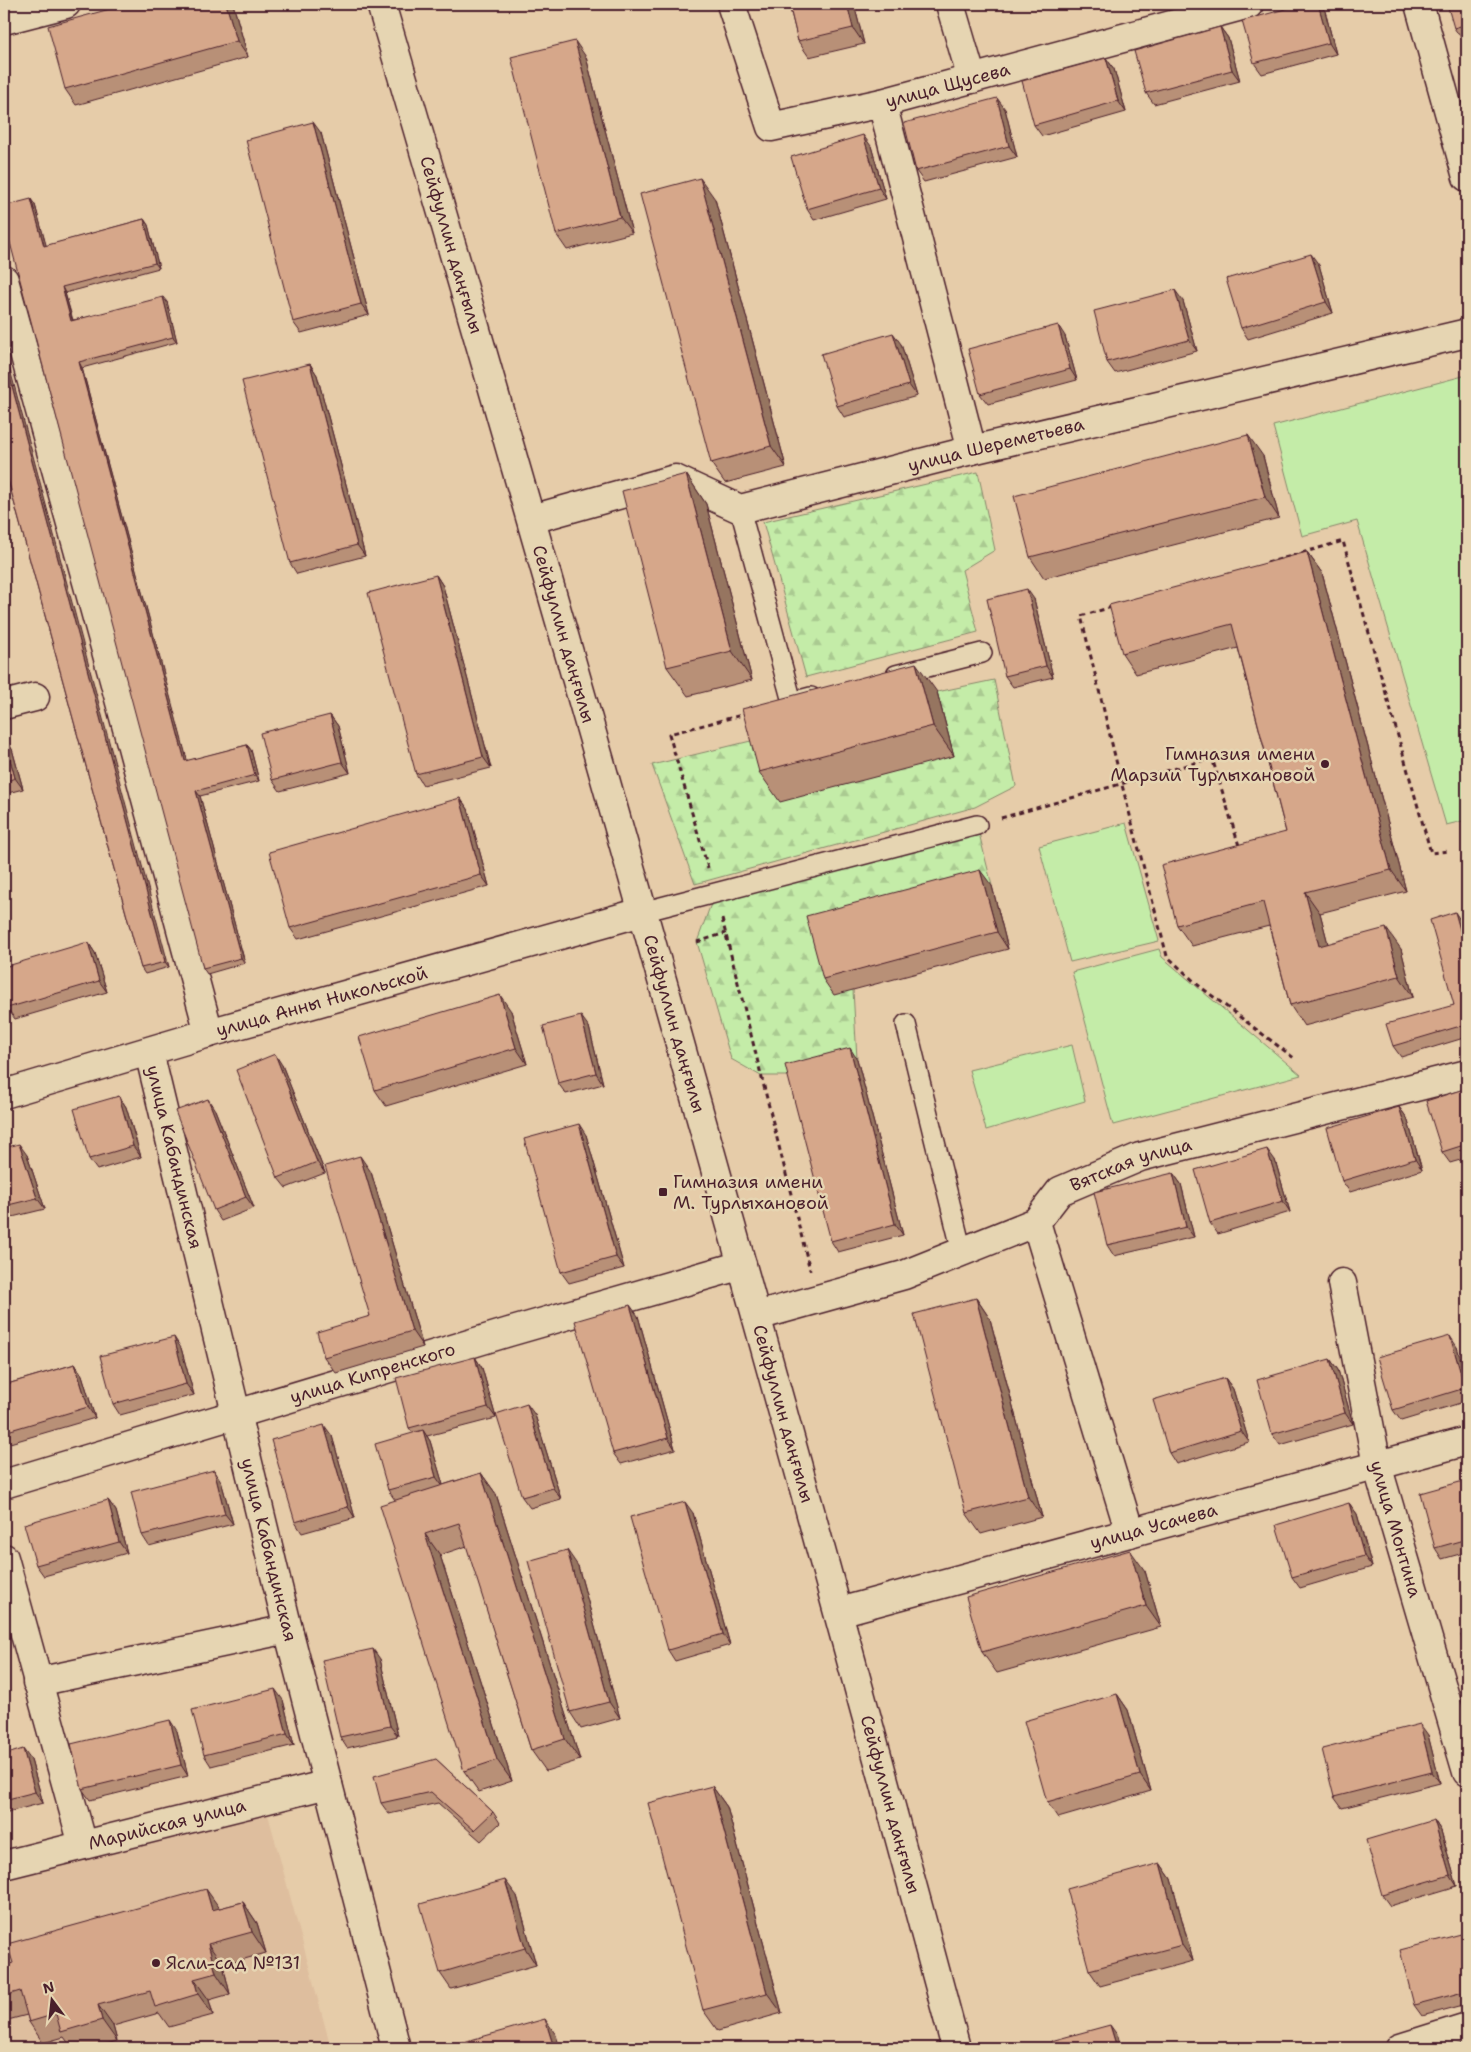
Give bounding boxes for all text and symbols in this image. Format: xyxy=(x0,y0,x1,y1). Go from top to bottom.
street label: улица Щусева xyxy=(883,57,1013,114)
street label: Сейфуллин даңғылы xyxy=(414,153,488,337)
street label: улица Шереметьева xyxy=(905,412,1087,478)
street label: Сейфуллин даңғылы xyxy=(527,542,600,726)
place label: Гимназия имени Марзии Турлыхановой xyxy=(1110,742,1315,787)
marker: Гимназия имени Марзии Турлыхановой xyxy=(1319,758,1331,770)
street label: Сейфуллин даңғылы xyxy=(638,932,711,1115)
street label: улица Анны Никольской xyxy=(213,960,430,1042)
street label: улица Кабандинская xyxy=(141,1063,208,1251)
street label: Вятская улица xyxy=(1066,1132,1194,1197)
place label: Гимназия имени М. Турлыхановой xyxy=(673,1170,829,1215)
marker: Гимназия имени М. Турлыхановой xyxy=(657,1186,669,1198)
street label: Сейфуллин даңғылы xyxy=(747,1322,819,1506)
street label: улица Кипренского xyxy=(287,1337,458,1409)
street label: улица Кабандинская xyxy=(235,1456,303,1644)
street label: улица Монтина xyxy=(1364,1458,1427,1600)
street label: улица Усачева xyxy=(1087,1498,1220,1555)
street label: Сейфуллин даңғылы xyxy=(855,1712,926,1896)
street label: Марийская улица xyxy=(86,1793,248,1855)
place label: Ясли-сад №131 xyxy=(166,1951,300,1975)
marker: Ясли-сад №131 xyxy=(150,1957,162,1969)
north arrow xyxy=(28,1974,78,2024)
text: N xyxy=(41,1977,56,1998)

